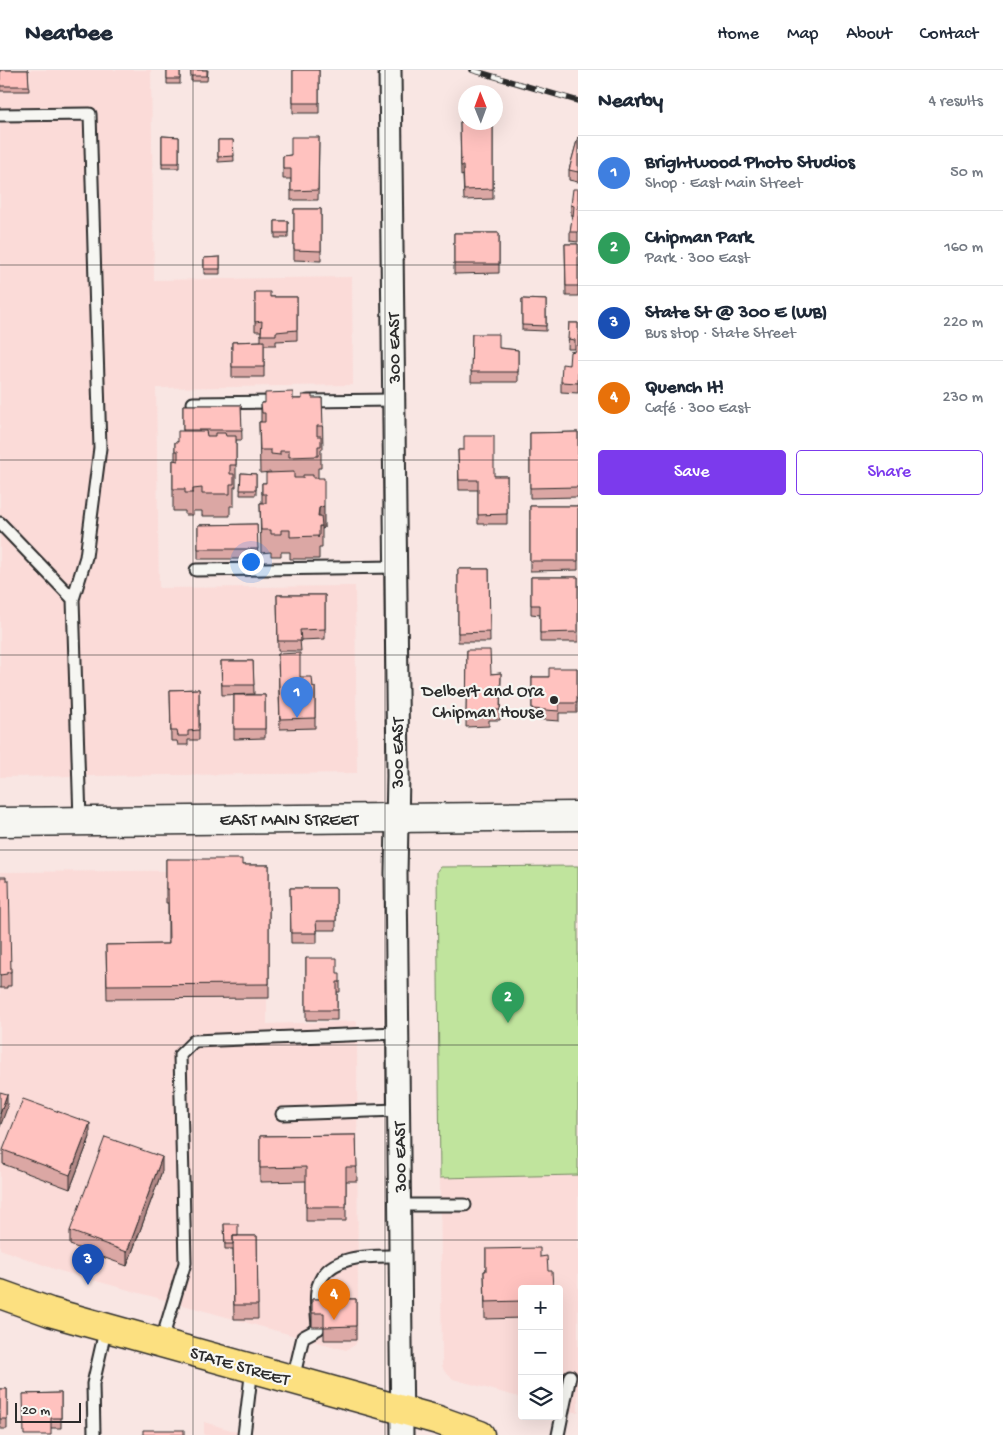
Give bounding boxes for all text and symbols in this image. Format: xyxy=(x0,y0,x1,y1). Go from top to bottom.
text: Nearbee xyxy=(25,20,112,49)
text: Home xyxy=(717,24,759,45)
text: Map xyxy=(787,24,818,45)
text: About xyxy=(846,24,892,45)
text: Contact xyxy=(920,24,978,45)
north arrow xyxy=(458,85,503,130)
text: Nearby xyxy=(598,90,663,115)
text: 4 results xyxy=(928,93,983,112)
text: Brightwood Photo Studios xyxy=(645,152,855,175)
text: 1 xyxy=(611,164,617,183)
text: 50 m xyxy=(950,164,983,183)
text: Shop · East Main Street xyxy=(645,175,802,194)
text: Chipman Park xyxy=(645,227,753,250)
text: 2 xyxy=(610,239,618,258)
text: 160 m xyxy=(944,239,983,258)
text: Park · 300 East xyxy=(645,250,750,269)
text: State St @ 300 E (WB) xyxy=(645,302,827,325)
street label: 300 EAST xyxy=(384,311,407,385)
text: 3 xyxy=(610,314,618,333)
text: 220 m xyxy=(943,314,983,333)
text: Bus stop · State Street xyxy=(645,325,796,344)
text: Quench It! xyxy=(645,377,724,400)
text: 4 xyxy=(610,389,618,408)
text: 230 m xyxy=(943,389,983,408)
text: Café · 300 East xyxy=(645,400,750,419)
button: Save xyxy=(598,450,786,495)
button: Share xyxy=(796,450,983,495)
your location xyxy=(238,549,264,575)
pin: 1 xyxy=(281,677,313,718)
place label: Delbert and Ora Chipman House xyxy=(421,682,545,724)
marker: Delbert and Ora Chipman House xyxy=(548,694,560,706)
street label: 300 EAST xyxy=(389,716,410,790)
street label: EAST MAIN STREET xyxy=(220,811,360,832)
pin: 2 xyxy=(492,982,524,1023)
street label: 300 EAST xyxy=(390,1120,413,1194)
pin: 3 xyxy=(72,1244,104,1285)
pin: 4 xyxy=(318,1279,350,1320)
map controls xyxy=(518,1285,563,1420)
button: + xyxy=(518,1285,563,1330)
button: − xyxy=(518,1330,563,1375)
street label: STATE STREET xyxy=(187,1343,292,1392)
button: layers xyxy=(518,1375,563,1420)
scale bar xyxy=(15,1400,81,1423)
text: 20 m xyxy=(22,1403,50,1420)

